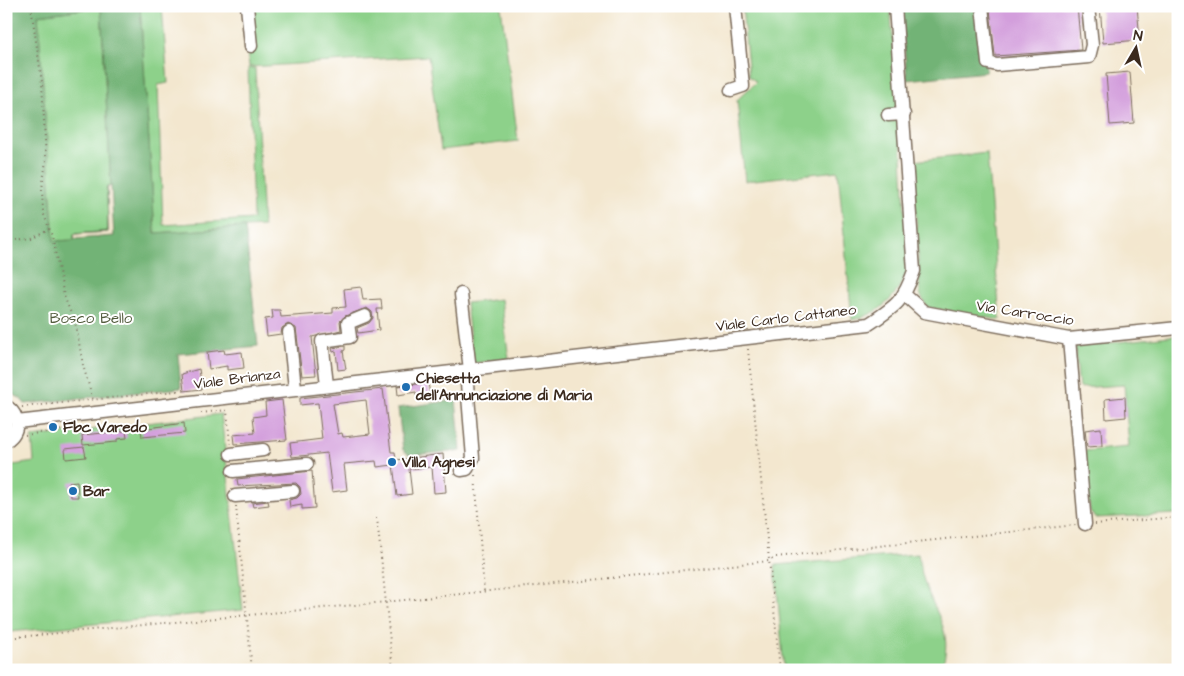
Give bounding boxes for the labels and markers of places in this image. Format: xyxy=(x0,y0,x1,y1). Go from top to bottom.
place label: Chiesetta dell'Annunciazione di Maria xyxy=(415,368,592,406)
marker: Chiesetta dell'Annunciazione di Maria xyxy=(400,381,412,393)
place label: Fbc Varedo xyxy=(63,417,147,438)
marker: Fbc Varedo xyxy=(47,421,59,433)
place label: Villa Agnesi xyxy=(401,452,476,475)
marker: Villa Agnesi xyxy=(386,456,398,468)
place label: Bar xyxy=(83,481,110,502)
marker: Bar xyxy=(67,485,79,497)

